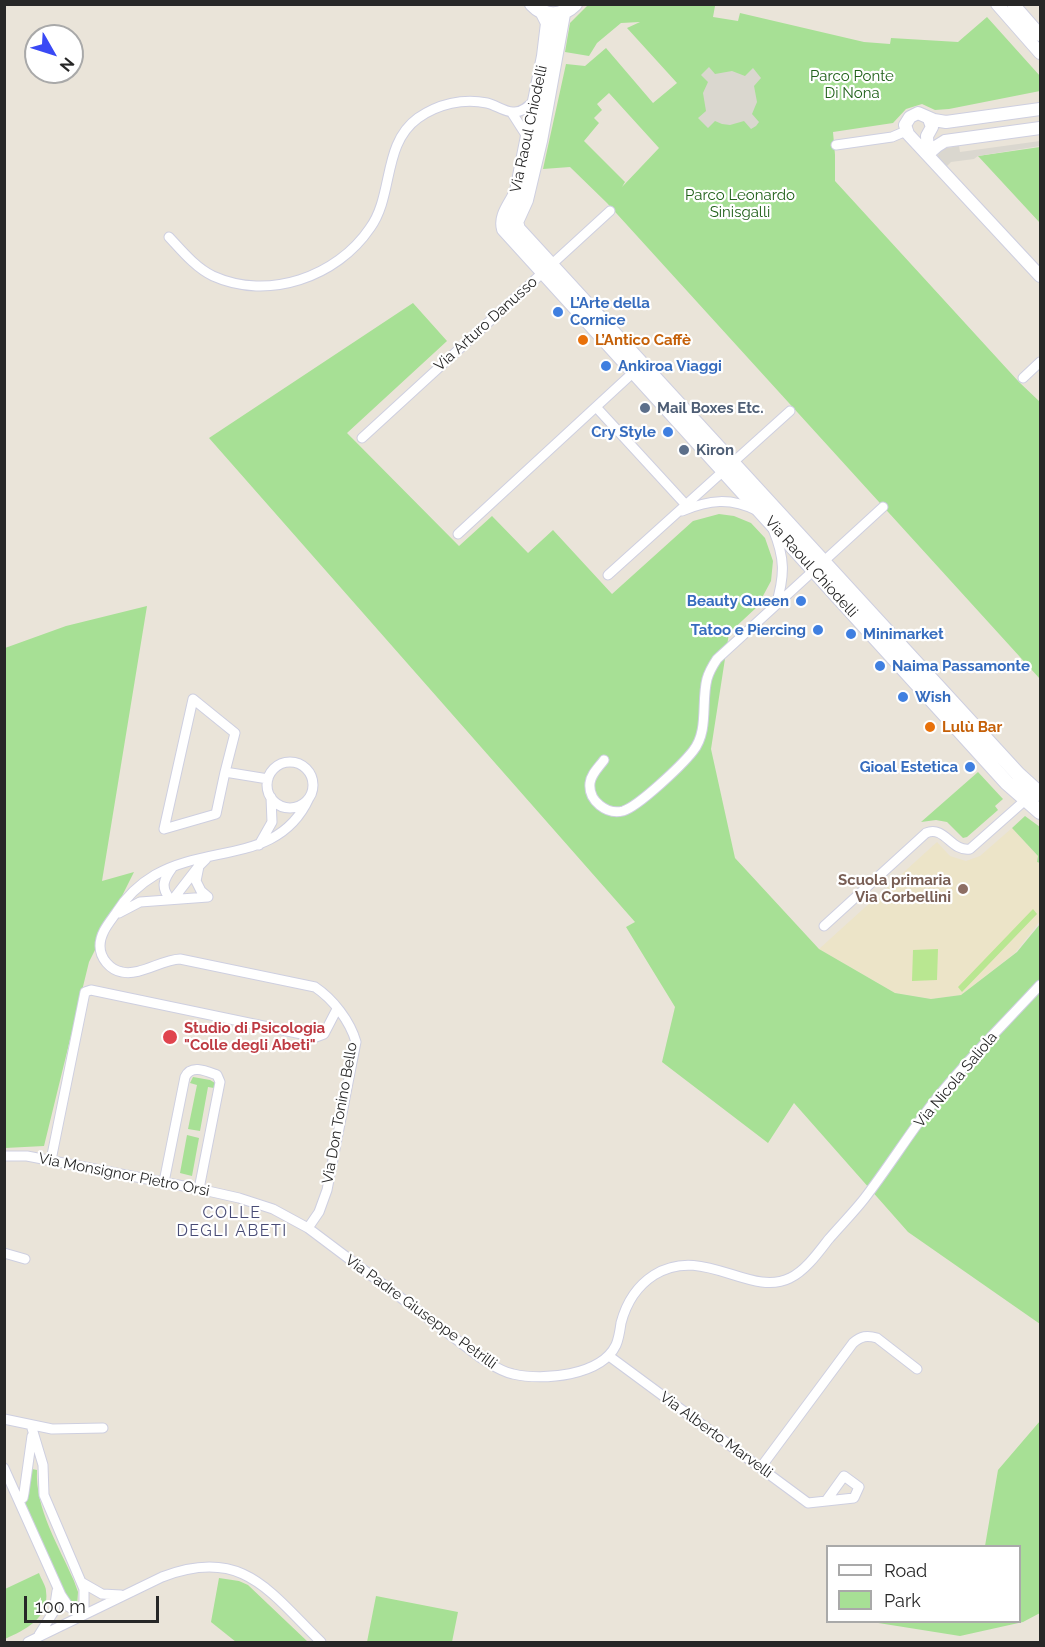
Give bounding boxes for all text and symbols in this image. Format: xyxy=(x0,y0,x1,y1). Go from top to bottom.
north arrow xyxy=(24,24,84,84)
text: N xyxy=(56,54,78,75)
street label: Via Raoul Chiodelli xyxy=(507,64,551,194)
park label: Parco Ponte Di Nona xyxy=(810,67,894,102)
park label: Parco Leonardo Sinisgalli xyxy=(685,186,795,221)
street label: Via Arturo Danusso xyxy=(431,273,541,375)
place label: L’Arte della Cornice xyxy=(570,294,650,329)
marker: L’Arte della Cornice xyxy=(551,305,565,319)
place label: L’Antico Caffè xyxy=(595,331,691,349)
marker: L’Antico Caffè xyxy=(576,333,590,347)
place label: Ankiroa Viaggi xyxy=(618,357,722,375)
marker: Ankiroa Viaggi xyxy=(599,359,613,373)
place label: Mail Boxes Etc. xyxy=(657,399,764,417)
marker: Mail Boxes Etc. xyxy=(638,401,652,415)
place label: Cry Style xyxy=(591,423,656,441)
marker: Cry Style xyxy=(661,425,675,439)
place label: Kìron xyxy=(696,441,734,459)
marker: Kìron xyxy=(677,443,691,457)
street label: Via Raoul Chiodelli xyxy=(761,513,861,621)
place label: Beauty Queen xyxy=(687,592,789,610)
marker: Beauty Queen xyxy=(794,594,808,608)
place label: Tatoo e Piercing xyxy=(691,621,806,639)
marker: Tatoo e Piercing xyxy=(811,623,825,637)
place label: Minimarket xyxy=(863,625,944,643)
marker: Minimarket xyxy=(844,627,858,641)
place label: Naima Passamonte xyxy=(892,657,1030,675)
marker: Naima Passamonte xyxy=(873,659,887,673)
place label: Wish xyxy=(915,688,951,706)
marker: Wish xyxy=(896,690,910,704)
place label: Lulù Bar xyxy=(942,718,1002,736)
marker: Lulù Bar xyxy=(923,720,937,734)
place label: Gioal Estetica xyxy=(860,758,958,776)
marker: Gioal Estetica xyxy=(963,760,977,774)
place label: Scuola primaria Via Corbellini xyxy=(838,871,951,906)
marker: Scuola primaria Via Corbellini xyxy=(956,882,970,896)
place label: Studio di Psicologia "Colle degli Abeti" xyxy=(184,1019,325,1054)
marker: Studio di Psicologia "Colle degli Abeti" xyxy=(161,1028,179,1046)
street label: Via Nicola Saliola xyxy=(911,1029,1001,1131)
street label: Via Don Tonino Bello xyxy=(319,1041,361,1185)
street label: Via Monsignor Pietro Orsi xyxy=(37,1150,211,1200)
district label: COLLE DEGLI ABETI xyxy=(176,1203,288,1241)
street label: Via Padre Giuseppe Petrilli xyxy=(342,1251,500,1373)
street label: Via Alberto Marvelli xyxy=(656,1388,776,1482)
legend xyxy=(826,1545,1021,1623)
text: Road xyxy=(884,1560,927,1581)
scale bar xyxy=(27,1584,162,1622)
text: Park xyxy=(884,1590,921,1611)
text: 100 m xyxy=(35,1596,86,1617)

